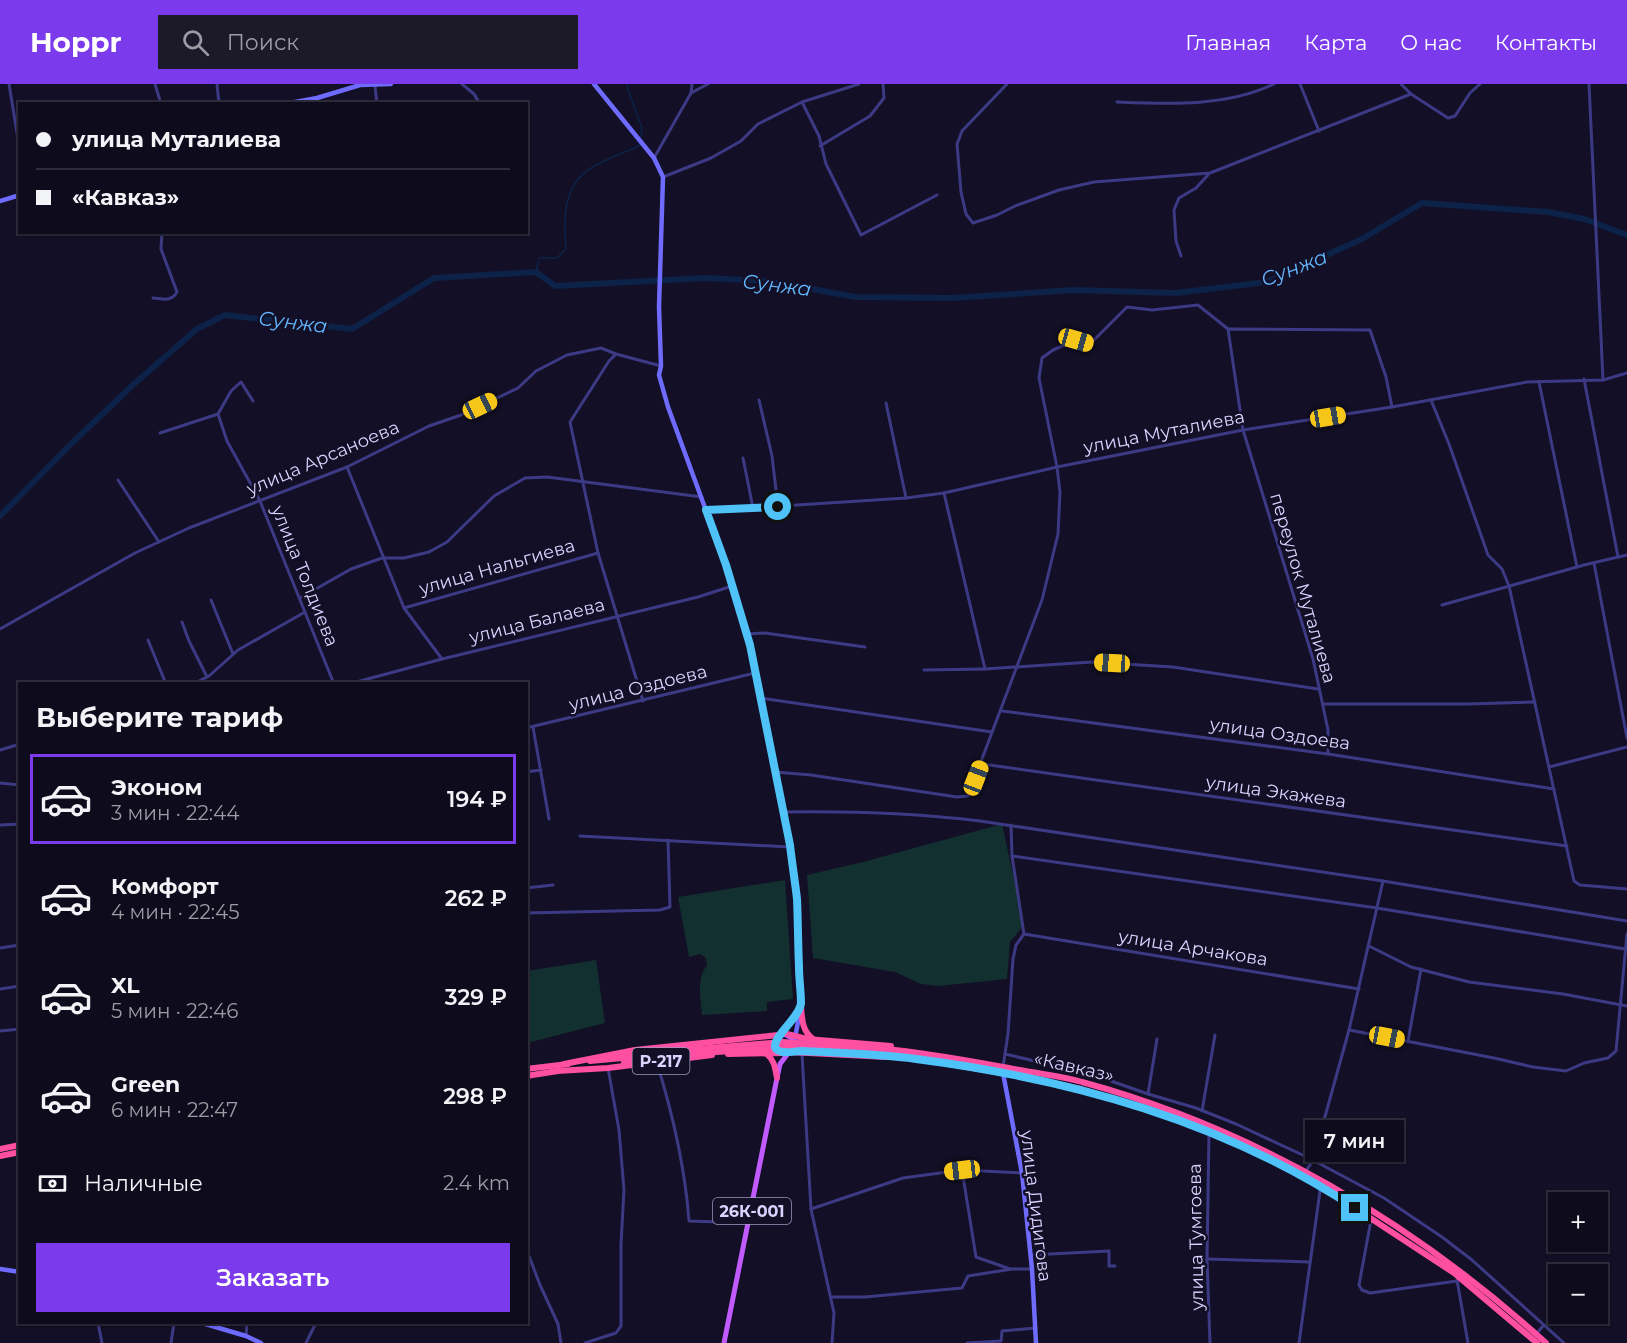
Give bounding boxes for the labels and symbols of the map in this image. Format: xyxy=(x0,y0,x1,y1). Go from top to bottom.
water label: Сунжа xyxy=(1257,244,1331,292)
water label: Сунжа xyxy=(741,269,813,301)
water label: Сунжа xyxy=(257,306,329,338)
car xyxy=(1056,326,1096,354)
car xyxy=(460,390,500,422)
car xyxy=(1309,405,1347,429)
street label: улица Муталиева xyxy=(1081,406,1246,459)
street label: улица Арсаноева xyxy=(243,416,403,500)
street label: переулок Муталиева xyxy=(1265,490,1341,686)
route start xyxy=(764,493,791,520)
street label: улица Толдиева xyxy=(266,501,343,650)
street label: улица Нальгиева xyxy=(416,534,578,600)
street label: улица Балаева xyxy=(466,594,607,649)
car xyxy=(1094,653,1130,673)
street label: улица Оздоева xyxy=(566,660,709,716)
street label: улица Оздоева xyxy=(1207,713,1352,755)
car xyxy=(961,758,991,798)
street label: улица Экажева xyxy=(1203,771,1348,813)
street label: улица Арчакова xyxy=(1116,925,1269,971)
car xyxy=(1368,1025,1406,1049)
street label: «Кавказ» xyxy=(1032,1047,1116,1087)
road number: Р-217 xyxy=(632,1048,690,1074)
callout: 7 мин xyxy=(1306,1121,1404,1163)
street label: улица Дидигова xyxy=(1016,1128,1056,1283)
car xyxy=(943,1159,981,1181)
street label: улица Тумгоева xyxy=(1184,1163,1208,1312)
route end xyxy=(1341,1194,1368,1221)
road number: 26К-001 xyxy=(713,1198,791,1224)

